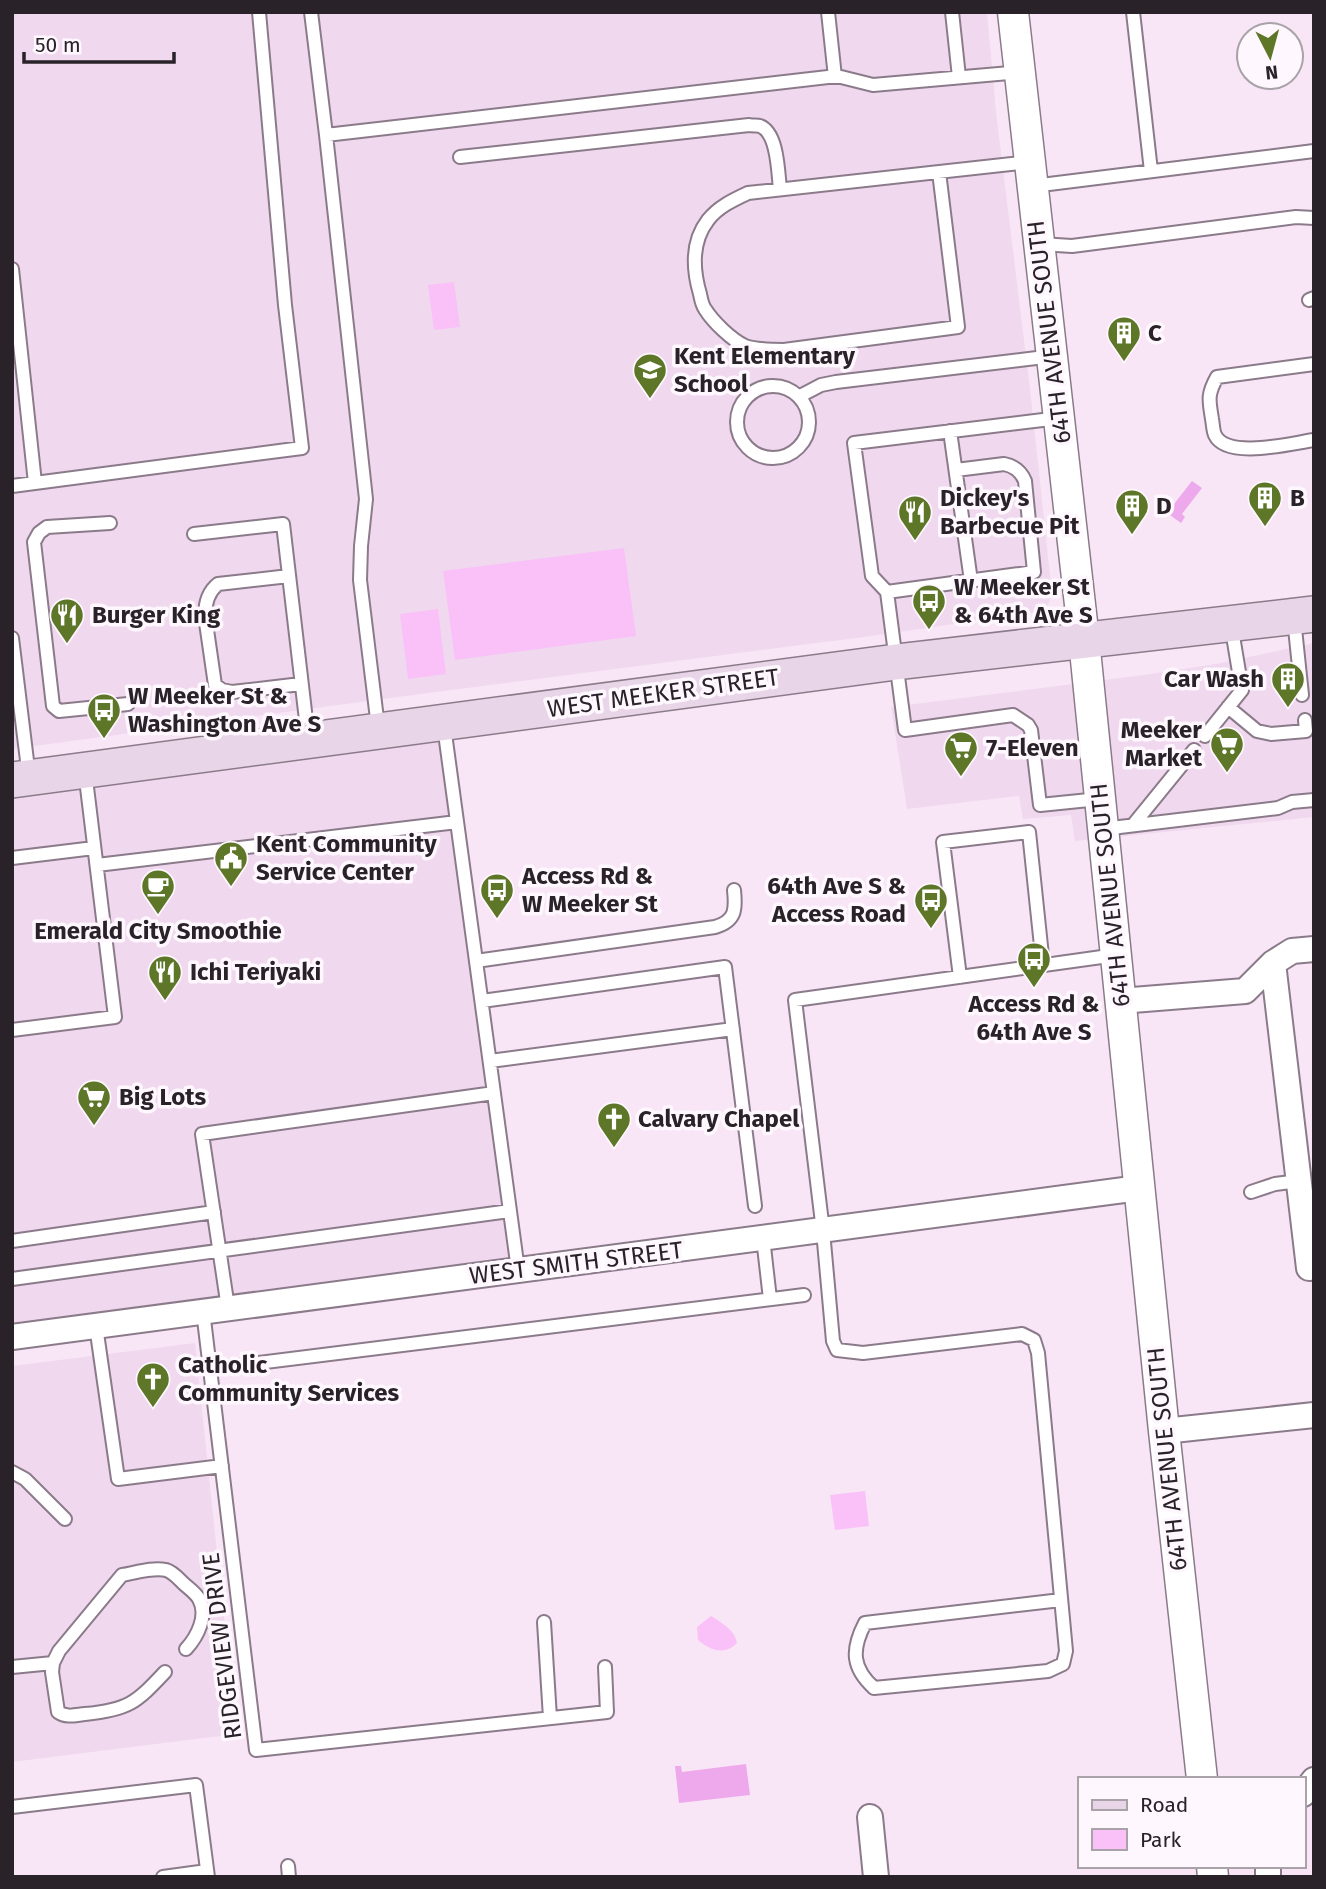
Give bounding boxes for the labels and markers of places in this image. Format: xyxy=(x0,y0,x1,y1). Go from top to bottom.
building icon: C xyxy=(1105,314,1143,363)
place label: C xyxy=(1148,319,1162,347)
place label: Kent Elementary School xyxy=(674,342,856,398)
school or university icon: Kent Elementary School xyxy=(631,351,669,400)
building icon: B xyxy=(1246,479,1284,528)
place label: Dickey's Barbecue Pit xyxy=(940,484,1080,540)
place label: B xyxy=(1290,484,1305,512)
building icon: D xyxy=(1113,487,1151,536)
place label: D xyxy=(1156,492,1172,520)
restaurant icon: Dickey's Barbecue Pit xyxy=(896,493,934,542)
place label: W Meeker St & 64th Ave S xyxy=(954,573,1093,629)
bus stop icon: W Meeker St & 64th Ave S xyxy=(910,582,948,631)
restaurant icon: Burger King xyxy=(48,596,86,645)
place label: Burger King xyxy=(92,601,221,629)
building icon: Car Wash xyxy=(1269,660,1307,709)
place label: Car Wash xyxy=(1164,665,1264,693)
place label: W Meeker St & Washington Ave S xyxy=(128,682,321,738)
bus stop icon: W Meeker St & Washington Ave S xyxy=(85,691,123,740)
place label: Meeker Market xyxy=(1121,716,1203,772)
supermarket icon: Meeker Market xyxy=(1208,725,1246,774)
supermarket icon: 7-Eleven xyxy=(942,729,980,778)
place label: 7-Eleven xyxy=(986,734,1079,762)
place label: Kent Community Service Center xyxy=(256,830,437,886)
public building icon: Kent Community Service Center xyxy=(212,839,250,888)
place label: Access Rd & W Meeker St xyxy=(521,862,659,918)
cafe icon: Emerald City Smoothie xyxy=(139,867,177,916)
bus stop icon: Access Rd & W Meeker St xyxy=(478,871,516,920)
place label: 64th Ave S & Access Road xyxy=(767,872,906,928)
bus stop icon: 64th Ave S & Access Road xyxy=(912,881,950,930)
place label: Emerald City Smoothie xyxy=(34,917,282,945)
bus stop icon: Access Rd & 64th Ave S xyxy=(1015,940,1053,989)
restaurant icon: Ichi Teriyaki xyxy=(146,953,184,1002)
place label: Ichi Teriyaki xyxy=(190,958,321,986)
place label: Access Rd & 64th Ave S xyxy=(968,990,1099,1046)
supermarket icon: Big Lots xyxy=(75,1078,113,1127)
place label: Big Lots xyxy=(119,1083,206,1111)
church icon: Calvary Chapel xyxy=(595,1100,633,1149)
place label: Calvary Chapel xyxy=(638,1105,800,1133)
place label: Catholic Community Services xyxy=(178,1351,399,1407)
church icon: Catholic Community Services xyxy=(134,1360,172,1409)

